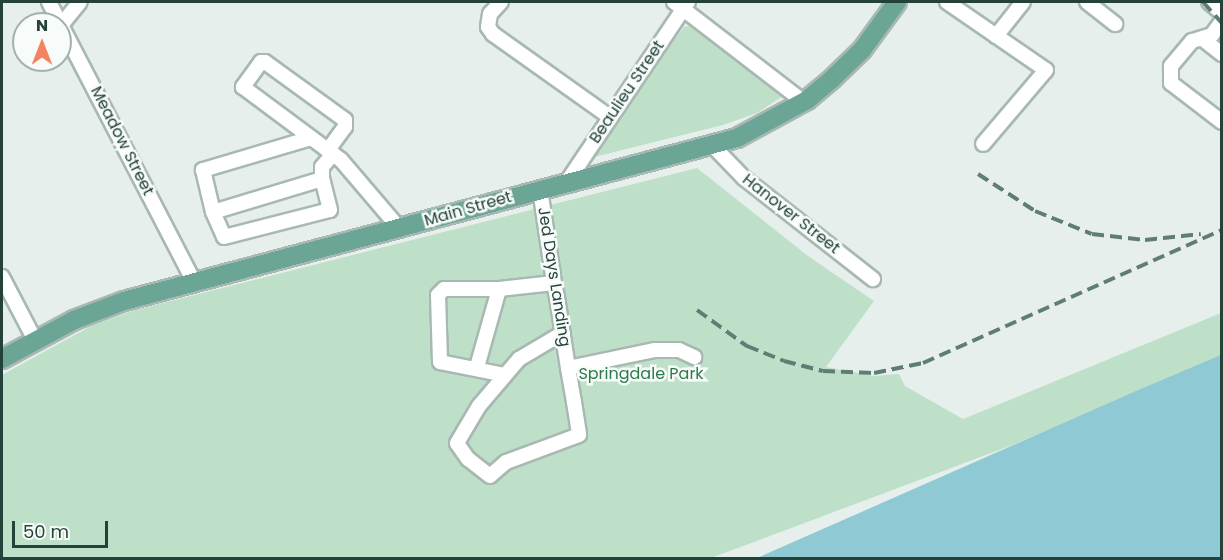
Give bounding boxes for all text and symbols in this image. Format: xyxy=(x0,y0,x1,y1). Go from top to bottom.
north arrow xyxy=(12,12,72,72)
text: N xyxy=(36,14,48,37)
street label: Beaulieu Street xyxy=(586,37,668,147)
street label: Meadow Street xyxy=(86,83,158,199)
street label: Hanover Street xyxy=(738,170,844,258)
street label: Main Street xyxy=(422,187,514,231)
street label: Jed Days Landing xyxy=(533,206,575,348)
park label: Springdale Park xyxy=(578,364,704,384)
scale bar xyxy=(15,509,111,547)
text: 50 m xyxy=(23,519,69,544)

